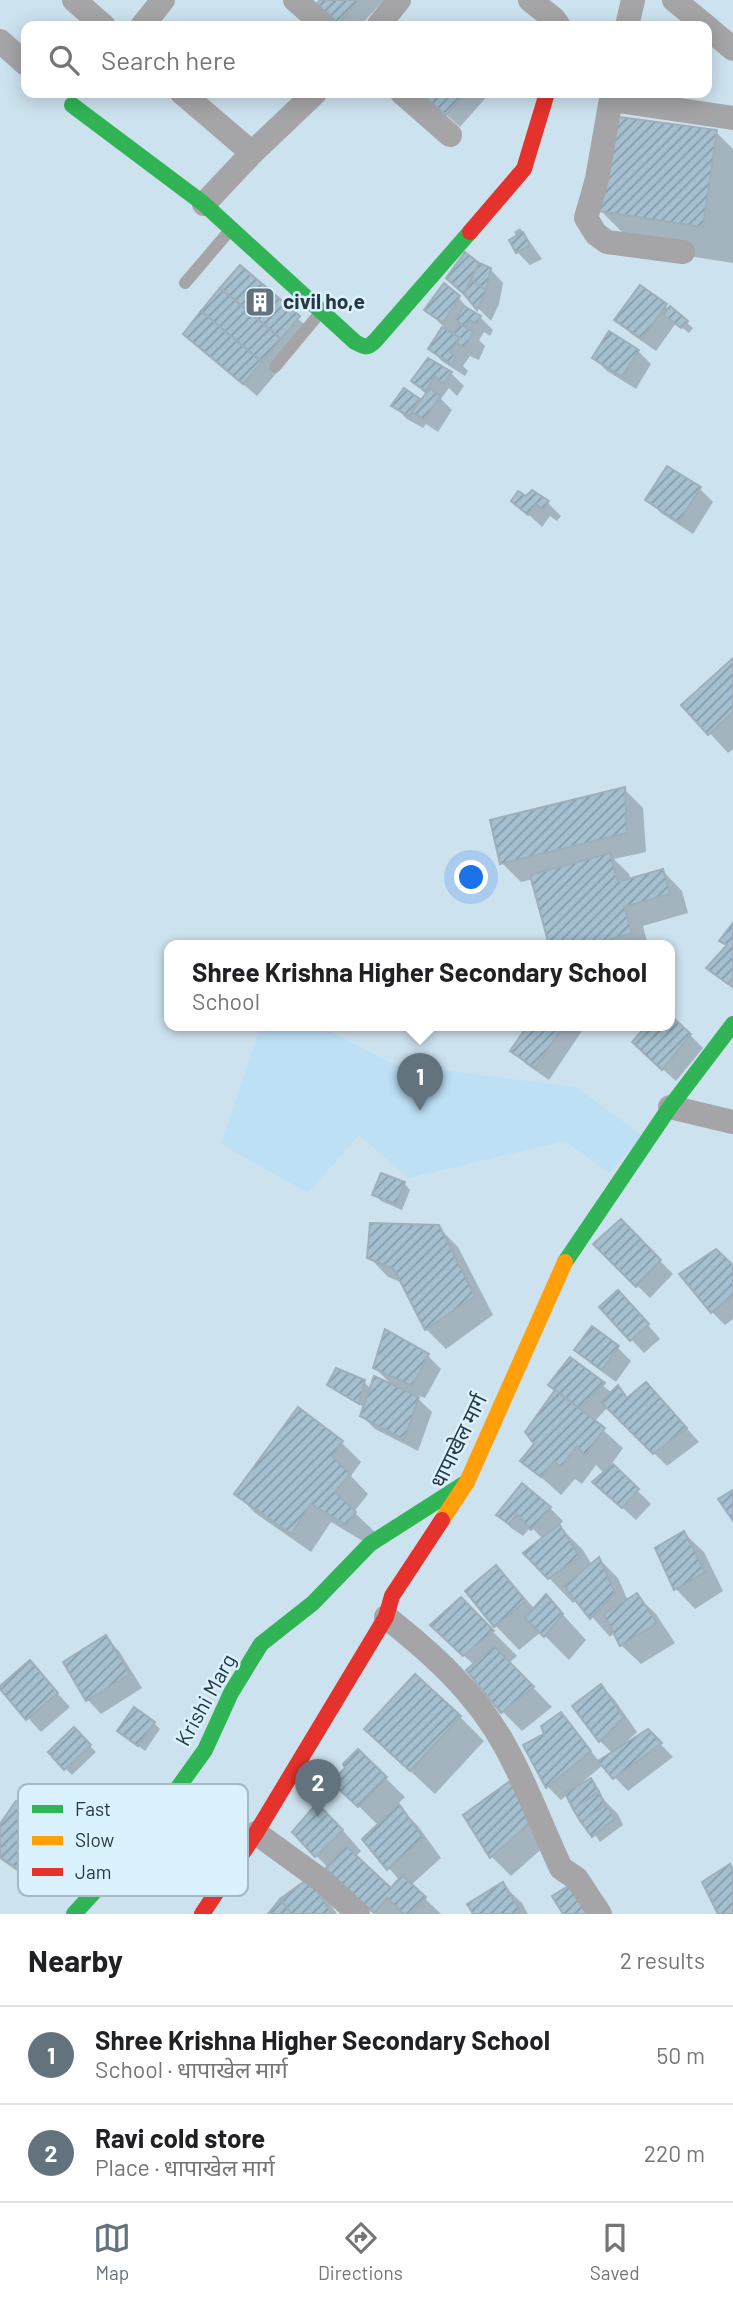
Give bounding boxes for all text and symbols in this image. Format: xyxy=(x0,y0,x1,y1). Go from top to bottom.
search box xyxy=(21,21,712,98)
icon: search xyxy=(45,41,83,79)
text: Search here xyxy=(101,44,236,75)
building icon: civil ho,e xyxy=(243,285,277,319)
place label: civil ho,e xyxy=(283,288,365,313)
your location xyxy=(454,860,488,894)
popup xyxy=(164,940,675,1031)
text: Shree Krishna Higher Secondary School xyxy=(192,956,647,987)
text: School xyxy=(192,987,260,1015)
pin: 1 xyxy=(397,1053,443,1111)
street label: धापाखेल मार्ग xyxy=(424,1388,492,1491)
street label: Krishi Marg xyxy=(169,1649,240,1750)
pin: 2 xyxy=(295,1759,341,1817)
legend xyxy=(18,1784,248,1896)
text: Fast xyxy=(75,1797,111,1820)
text: Slow xyxy=(75,1828,114,1851)
text: Jam xyxy=(75,1860,111,1883)
text: Nearby xyxy=(28,1942,123,1978)
text: 2 results xyxy=(620,1946,705,1974)
text: Shree Krishna Higher Secondary School xyxy=(95,2024,550,2055)
text: 1 xyxy=(47,2041,55,2069)
text: 50 m xyxy=(657,2041,705,2069)
text: School · धापाखेल मार्ग xyxy=(95,2055,288,2083)
text: Ravi cold store xyxy=(95,2122,265,2153)
text: 2 xyxy=(45,2139,57,2167)
text: 220 m xyxy=(644,2139,705,2167)
text: Place · धापाखेल मार्ग xyxy=(95,2153,275,2181)
tab: Map xyxy=(93,2219,131,2284)
tab: Directions xyxy=(318,2219,403,2284)
tab: Saved xyxy=(590,2219,640,2284)

